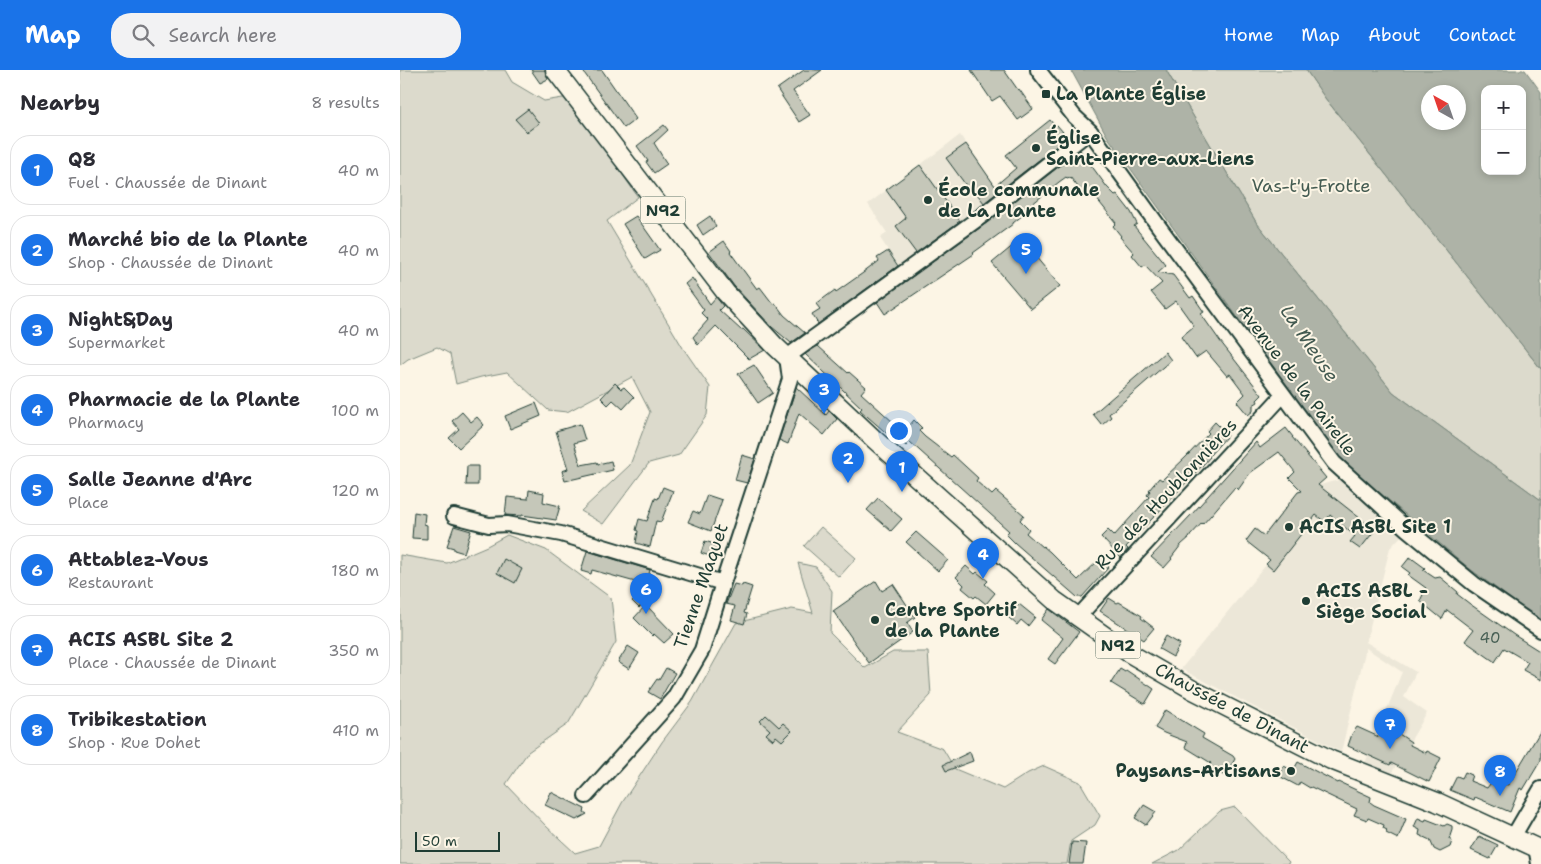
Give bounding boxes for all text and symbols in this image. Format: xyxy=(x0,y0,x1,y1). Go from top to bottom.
search box xyxy=(111,13,461,58)
text: Map xyxy=(25,19,81,51)
icon: search xyxy=(129,21,157,49)
text: Search here xyxy=(169,23,277,48)
text: Home xyxy=(1224,23,1273,47)
text: Map xyxy=(1301,23,1340,47)
text: About xyxy=(1368,23,1421,47)
text: Contact xyxy=(1449,23,1516,47)
place label: La Plante Église xyxy=(1056,80,1207,106)
north arrow xyxy=(1421,85,1466,130)
map controls xyxy=(1481,85,1526,175)
button: + xyxy=(1481,85,1526,130)
marker: La Plante Église xyxy=(1040,88,1052,100)
text: Nearby xyxy=(20,89,100,117)
text: 8 results xyxy=(311,92,380,113)
place label: Église Saint-Pierre-aux-Liens xyxy=(1046,124,1254,171)
button: − xyxy=(1481,130,1526,175)
marker: Église Saint-Pierre-aux-Liens xyxy=(1030,142,1042,154)
text: Q8 xyxy=(68,147,96,172)
text: 1 xyxy=(33,160,41,181)
text: 40 m xyxy=(337,160,379,181)
text: Fuel · Chaussée de Dinant xyxy=(68,172,267,193)
park label: Vas-t'y-Frotte xyxy=(1252,174,1370,198)
place label: École communale de La Plante xyxy=(938,176,1100,223)
marker: École communale de La Plante xyxy=(922,194,934,206)
road number: N92 xyxy=(640,196,686,224)
text: Marché bio de la Plante xyxy=(68,227,308,252)
pin: 5 xyxy=(1010,233,1042,274)
text: 2 xyxy=(31,240,43,261)
text: 40 m xyxy=(337,240,379,261)
text: Shop · Chaussée de Dinant xyxy=(68,252,273,273)
street label: Avenue de la Pairelle xyxy=(1232,299,1362,461)
water label: La Meuse xyxy=(1275,300,1345,387)
text: Night&Day xyxy=(68,307,173,332)
text: 3 xyxy=(31,320,43,341)
text: 40 m xyxy=(337,320,379,341)
text: Supermarket xyxy=(68,332,165,353)
pin: 3 xyxy=(808,373,840,414)
text: Pharmacie de la Plante xyxy=(68,387,300,412)
text: 4 xyxy=(31,400,43,421)
text: 100 m xyxy=(331,400,379,421)
text: Pharmacy xyxy=(68,412,144,433)
street label: Rue des Houblonnières xyxy=(1090,413,1242,575)
your location xyxy=(886,418,912,444)
pin: 2 xyxy=(832,442,864,483)
pin: 1 xyxy=(886,451,918,492)
text: Salle Jeanne d'Arc xyxy=(68,467,252,492)
text: 5 xyxy=(32,480,42,501)
text: 120 m xyxy=(332,480,379,501)
text: Place xyxy=(68,492,109,513)
place label: ACIS ASBL Site 1 xyxy=(1299,515,1451,539)
street label: Tienne Maquet xyxy=(668,520,734,652)
marker: ACIS ASBL Site 1 xyxy=(1283,521,1295,533)
pin: 4 xyxy=(967,538,999,579)
text: Attablez-Vous xyxy=(68,547,209,572)
text: 6 xyxy=(31,560,43,581)
text: 180 m xyxy=(331,560,379,581)
text: Restaurant xyxy=(68,572,154,593)
pin: 6 xyxy=(630,573,662,614)
place label: ACIS ASBL - Siège Social xyxy=(1316,579,1428,624)
marker: ACIS ASBL - Siège Social xyxy=(1300,595,1312,607)
place label: Centre Sportif de la Plante xyxy=(885,598,1017,643)
marker: Centre Sportif de la Plante xyxy=(869,614,881,626)
text: ACIS ASBL Site 2 xyxy=(68,627,233,652)
house number: 40 xyxy=(1480,628,1500,648)
road number: N92 xyxy=(1096,632,1140,658)
text: 7 xyxy=(31,640,43,661)
text: 350 m xyxy=(328,640,379,661)
text: Place · Chaussée de Dinant xyxy=(68,652,277,673)
street label: Chaussée de Dinant xyxy=(1151,657,1314,759)
text: Tribikestation xyxy=(68,707,207,732)
pin: 7 xyxy=(1374,708,1406,749)
text: 8 xyxy=(31,720,43,741)
text: 410 m xyxy=(332,720,379,741)
text: Shop · Rue Dohet xyxy=(68,732,201,753)
pin: 8 xyxy=(1484,755,1516,796)
place label: Paysans-Artisans xyxy=(1116,759,1281,783)
marker: Paysans-Artisans xyxy=(1285,765,1297,777)
scale bar xyxy=(415,829,500,852)
text: 50 m xyxy=(422,832,457,850)

